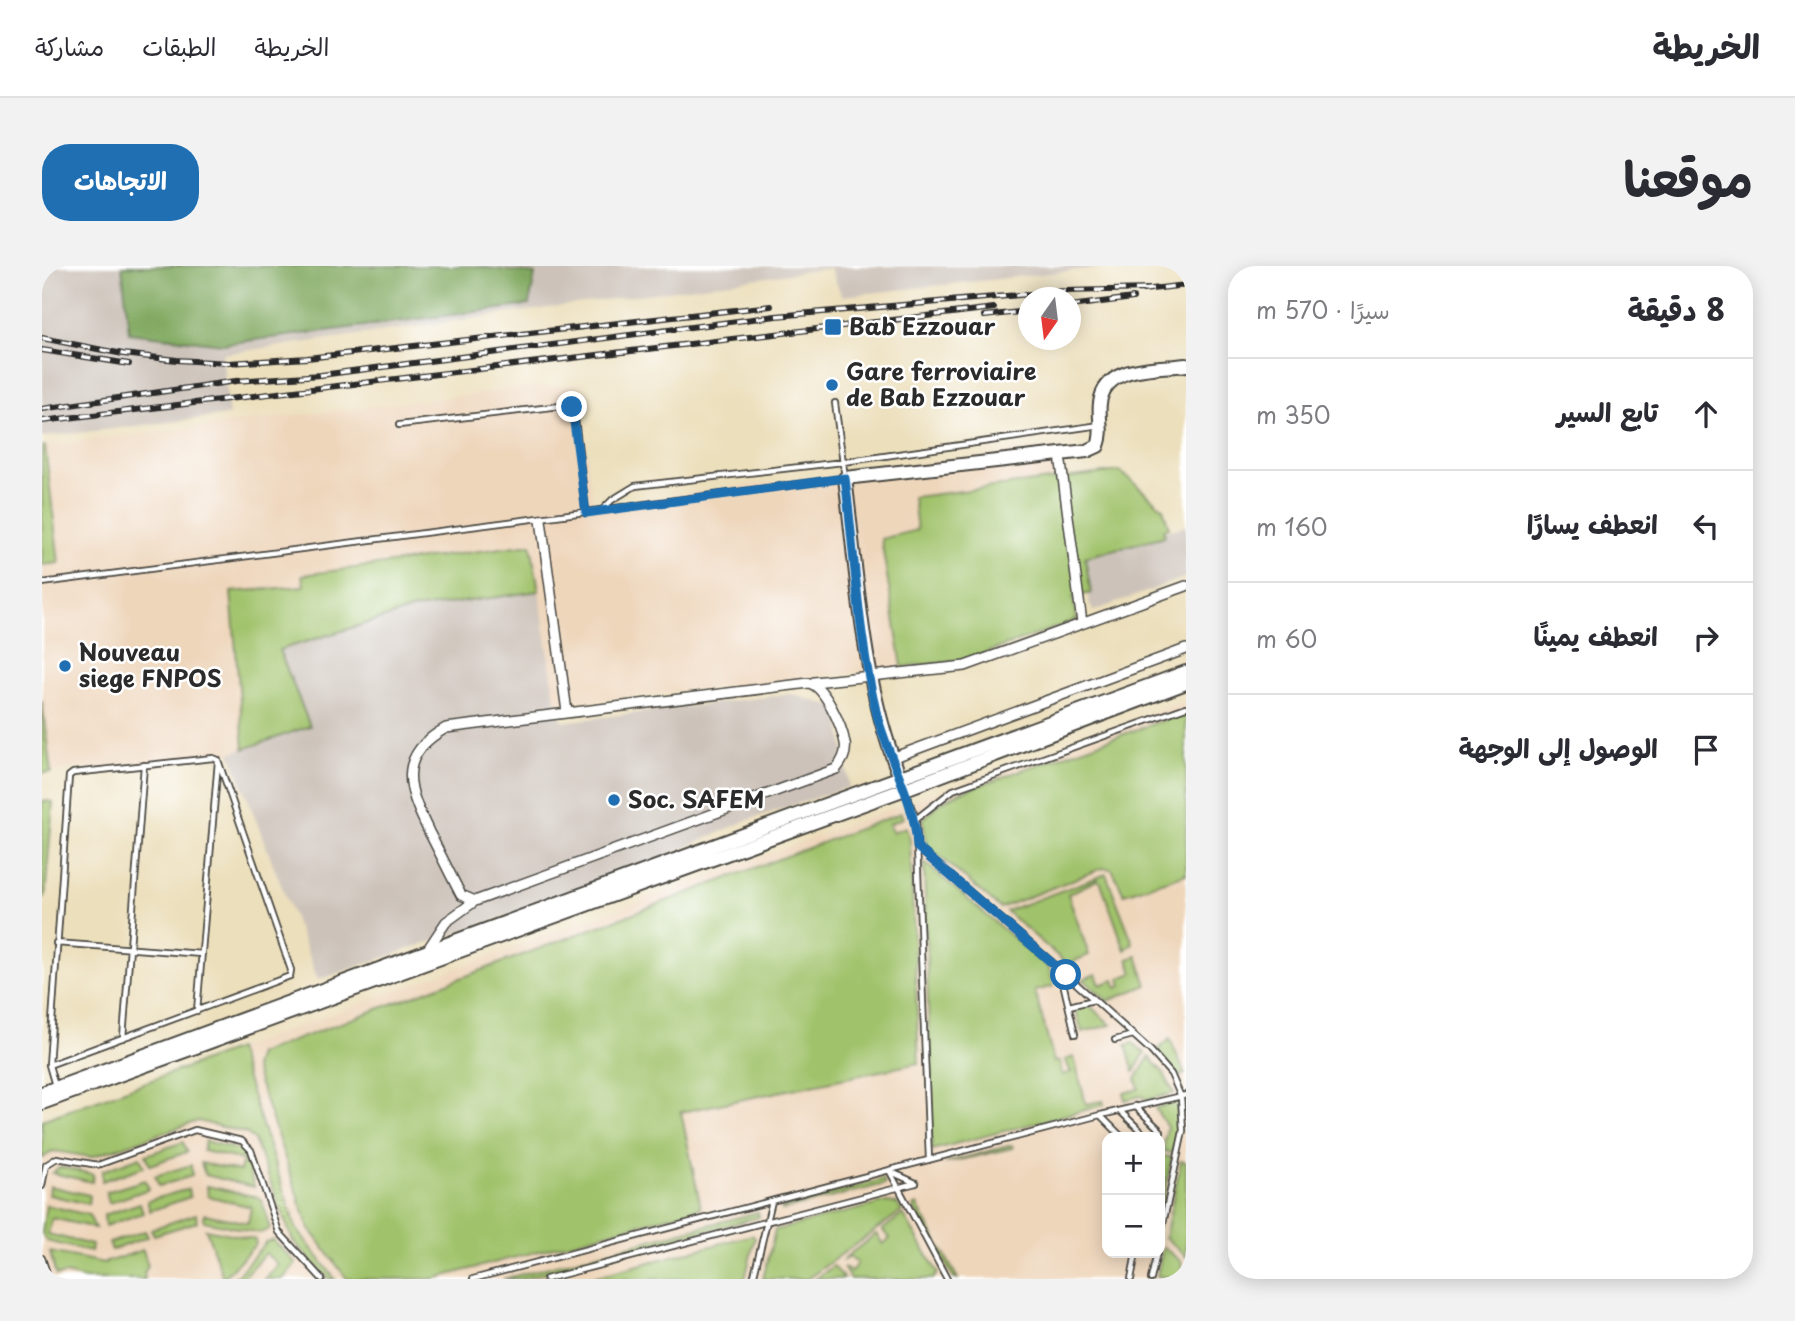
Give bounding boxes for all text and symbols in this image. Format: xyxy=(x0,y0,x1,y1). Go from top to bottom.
text: الخريطة xyxy=(1653,20,1760,70)
text: مشاركة xyxy=(35,28,104,64)
text: الطبقات xyxy=(142,28,217,64)
text: الخريطة xyxy=(255,28,329,64)
text: موقعنا xyxy=(1623,140,1753,214)
button: الاتجاهات xyxy=(42,144,199,221)
text: 8 دقيقة xyxy=(1627,286,1725,331)
north arrow xyxy=(1018,287,1081,350)
text: سيرًا · 570 m xyxy=(1256,292,1390,327)
place label: Bab Ezzouar xyxy=(849,308,995,343)
marker: Bab Ezzouar xyxy=(823,317,843,337)
place label: Gare ferroviaire de Bab Ezzouar xyxy=(846,353,1037,414)
marker: Gare ferroviaire de Bab Ezzouar xyxy=(824,377,840,393)
route end xyxy=(556,391,587,422)
text: تابع السير xyxy=(1557,392,1658,431)
icon: ahead xyxy=(1687,395,1725,433)
text: 350 m xyxy=(1256,397,1331,432)
text: انعطف يسارًا xyxy=(1527,504,1658,543)
icon: left xyxy=(1687,507,1725,545)
text: 160 m xyxy=(1256,509,1328,544)
text: انعطف يمينًا xyxy=(1534,616,1658,655)
icon: right xyxy=(1687,619,1725,657)
text: 60 m xyxy=(1256,621,1317,656)
place label: Nouveau siege FNPOS xyxy=(79,634,222,695)
marker: Nouveau siege FNPOS xyxy=(57,658,73,674)
text: الوصول إلى الوجهة xyxy=(1459,728,1658,767)
icon: arrive xyxy=(1687,731,1725,769)
place label: Soc. SAFEM xyxy=(628,781,765,816)
marker: Soc. SAFEM xyxy=(606,792,622,808)
route start xyxy=(1050,959,1081,990)
map controls xyxy=(1102,1132,1165,1258)
button: + xyxy=(1102,1132,1165,1195)
button: − xyxy=(1102,1195,1165,1258)

